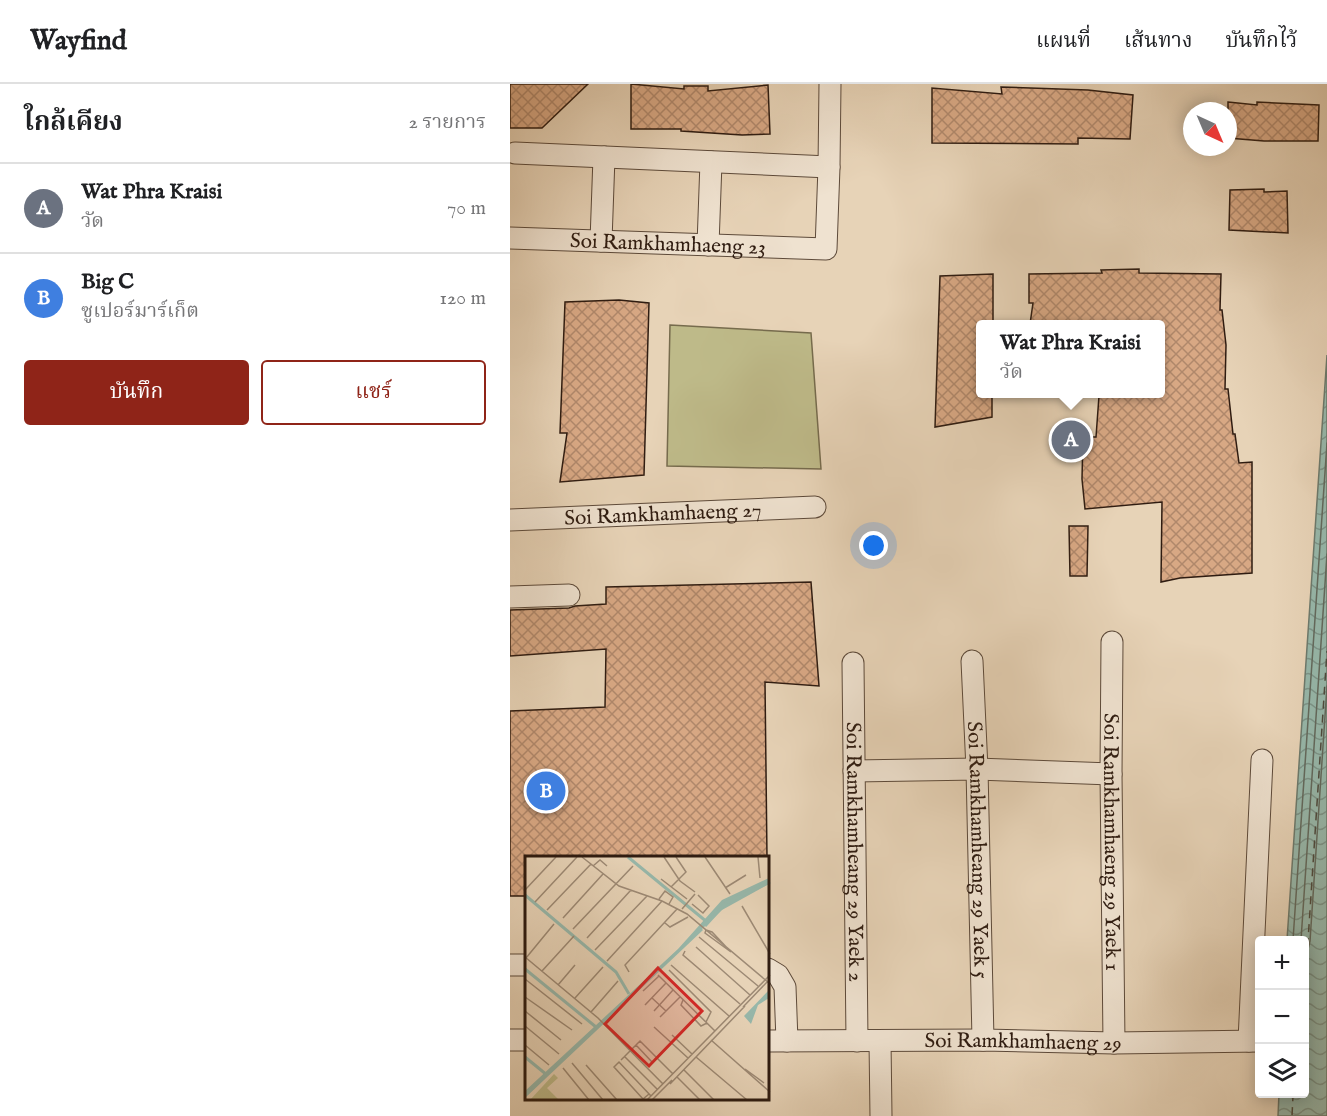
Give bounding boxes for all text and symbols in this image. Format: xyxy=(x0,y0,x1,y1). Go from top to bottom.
text: Wayfind xyxy=(30,24,127,59)
text: แผนที่ xyxy=(1036,28,1091,55)
text: เส้นทาง xyxy=(1124,28,1192,55)
text: บันทึกไว้ xyxy=(1225,28,1297,55)
north arrow xyxy=(1183,102,1237,156)
text: ใกล้เคียง xyxy=(24,106,123,139)
text: 2 รายการ xyxy=(409,110,486,135)
text: Wat Phra Kraisi xyxy=(81,178,222,206)
text: A xyxy=(37,196,50,221)
text: 70 m xyxy=(447,196,486,221)
text: วัด xyxy=(81,209,104,234)
street label: Soi Ramkhamhaeng 23 xyxy=(569,228,766,262)
text: Big C xyxy=(81,268,134,296)
text: B xyxy=(37,286,50,311)
text: 120 m xyxy=(440,286,486,311)
text: ซูเปอร์มาร์เก็ต xyxy=(81,299,199,324)
popup xyxy=(976,320,1165,398)
text: Wat Phra Kraisi xyxy=(1000,329,1141,357)
button: บันทึก xyxy=(24,360,249,425)
button: แชร์ xyxy=(261,360,486,425)
text: วัด xyxy=(1000,360,1023,385)
pin: A xyxy=(1052,418,1090,462)
street label: Soi Ramkhamhaeng 27 xyxy=(564,497,762,533)
your location xyxy=(859,531,888,560)
street label: Soi Ramkhamhaeng 29 Yaek 1 xyxy=(1096,713,1125,971)
street label: Soi Ramkhamheang 29 Yaek 5 xyxy=(960,721,994,979)
street label: Soi Ramkhamheang 29 Yaek 2 xyxy=(839,722,868,982)
pin: B xyxy=(526,768,566,814)
inset map xyxy=(525,856,770,1101)
map controls xyxy=(1255,936,1309,1098)
button: + xyxy=(1255,936,1309,990)
button: − xyxy=(1255,990,1309,1044)
street label: Soi Ramkhamhaeng 29 xyxy=(924,1028,1122,1058)
button: layers xyxy=(1255,1044,1309,1098)

